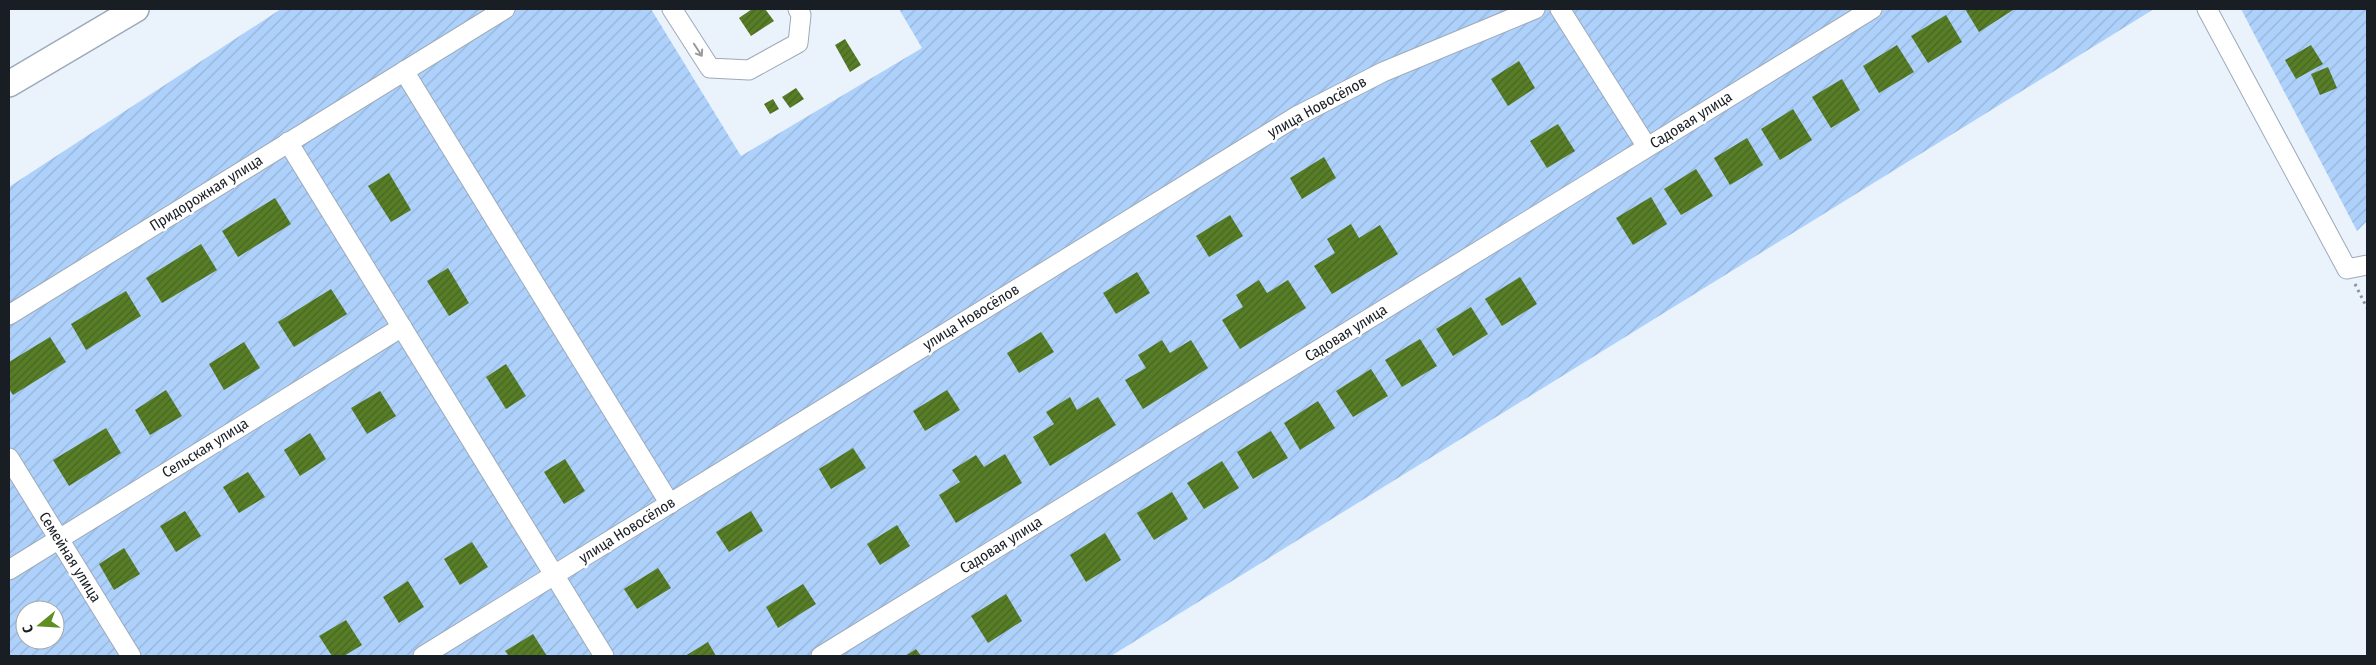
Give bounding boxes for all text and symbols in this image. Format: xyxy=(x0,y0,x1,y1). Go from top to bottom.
one-way arrow xyxy=(694,42,704,56)
street label: улица Новосёлов xyxy=(1265,72,1369,142)
street label: Садовая улица xyxy=(1647,88,1735,152)
street label: Придорожная улица xyxy=(146,151,266,235)
street label: улица Новосёлов xyxy=(920,280,1022,354)
street label: Садовая улица xyxy=(1302,301,1390,365)
street label: Сельская улица xyxy=(159,414,251,482)
street label: улица Новосёлов xyxy=(576,493,678,567)
street label: Семейная улица xyxy=(35,508,105,606)
street label: Садовая улица xyxy=(957,513,1045,577)
north arrow xyxy=(15,600,65,650)
text: С xyxy=(19,622,37,635)

